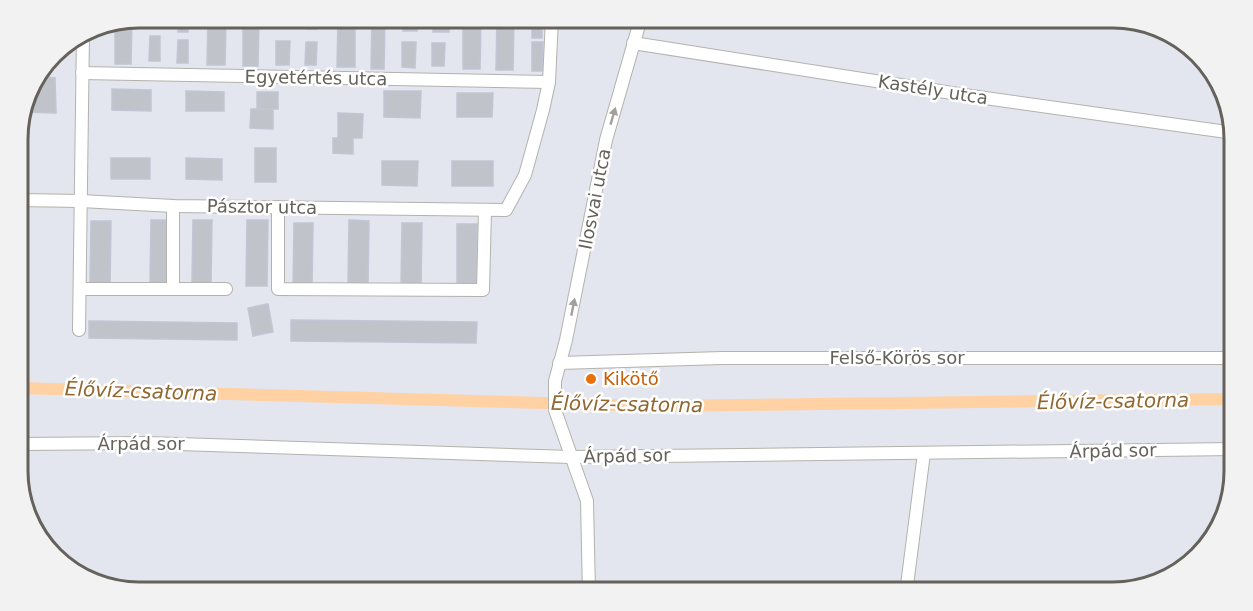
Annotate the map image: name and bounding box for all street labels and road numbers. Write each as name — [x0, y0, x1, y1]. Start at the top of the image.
street label: Egyetértés utca — [244, 66, 388, 89]
street label: Kastély utca — [877, 70, 989, 109]
street label: Ilosvai utca — [574, 147, 615, 251]
street label: Pásztor utca — [207, 195, 317, 218]
street label: Felső-Körös sor — [829, 347, 965, 368]
street label: Árpád sor — [97, 433, 185, 454]
street label: Árpád sor — [1069, 439, 1157, 462]
street label: Árpád sor — [583, 444, 671, 467]

